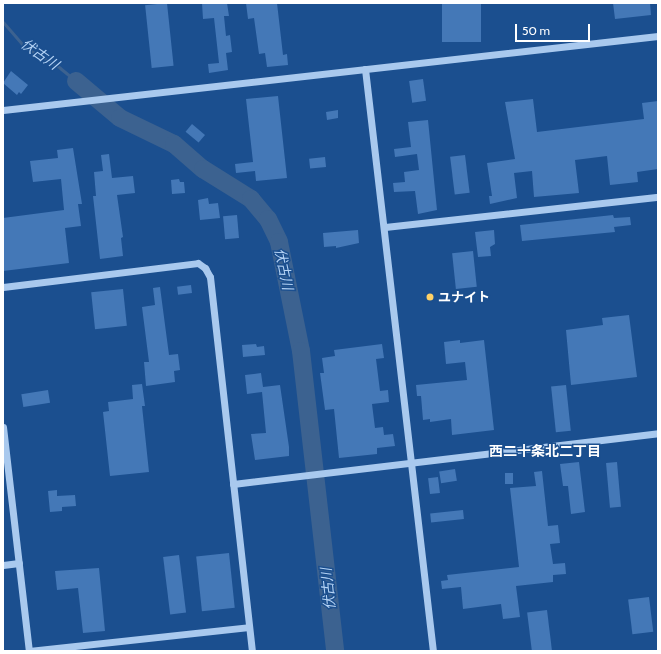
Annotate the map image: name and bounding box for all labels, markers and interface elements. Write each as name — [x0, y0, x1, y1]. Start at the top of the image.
scale bar — [517, 16, 592, 42]
text: 50 m — [522, 23, 550, 38]
water label: 伏古川 — [18, 35, 62, 73]
water label: 伏古川 — [271, 247, 297, 291]
place label: ユナイト — [438, 289, 490, 305]
marker: ユナイト — [425, 292, 435, 302]
district label: 西二十条北二丁目 — [489, 443, 601, 459]
water label: 伏古川 — [317, 567, 339, 611]

